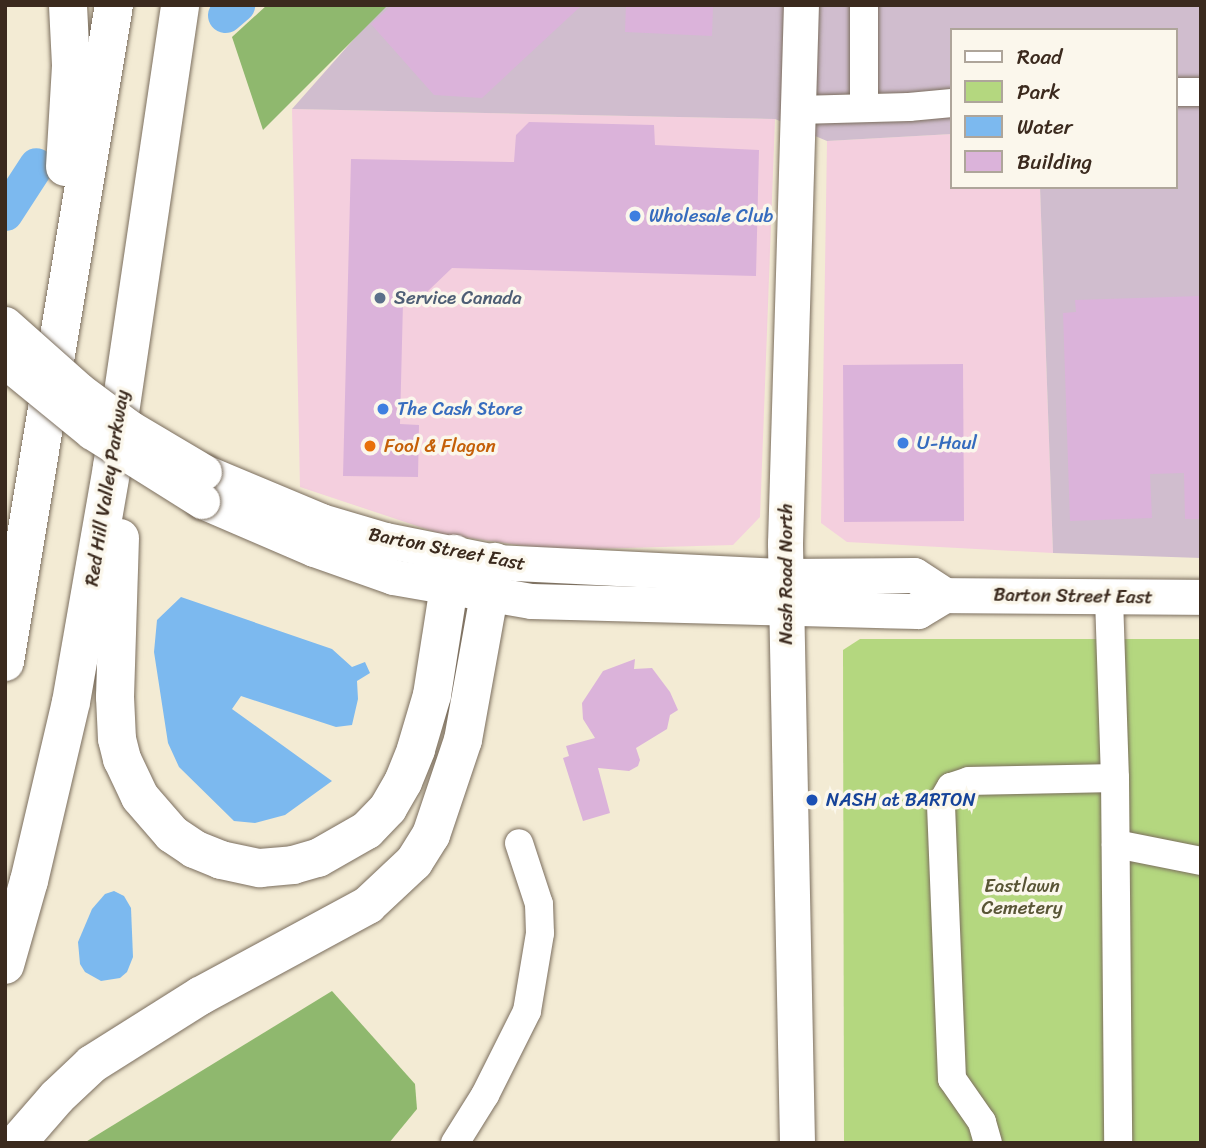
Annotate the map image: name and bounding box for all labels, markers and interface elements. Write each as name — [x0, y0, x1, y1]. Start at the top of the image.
legend — [950, 28, 1178, 189]
text: Road — [1017, 38, 1062, 76]
text: Park — [1017, 73, 1060, 111]
text: Water — [1017, 108, 1072, 146]
text: Building — [1017, 143, 1092, 181]
place label: Wholesale Club — [649, 205, 773, 227]
marker: Wholesale Club — [627, 208, 643, 224]
place label: Service Canada — [394, 287, 522, 309]
marker: Service Canada — [372, 290, 388, 306]
street label: Red Hill Valley Parkway — [80, 389, 134, 587]
place label: The Cash Store — [397, 398, 525, 420]
marker: The Cash Store — [375, 401, 391, 417]
place label: U-Haul — [917, 432, 977, 454]
place label: Fool & Flagon — [384, 435, 496, 457]
marker: U-Haul — [895, 435, 911, 451]
marker: Fool & Flagon — [362, 438, 378, 454]
street label: Nash Road North — [775, 504, 797, 644]
street label: Barton Street East — [366, 523, 528, 575]
street label: Barton Street East — [993, 583, 1153, 609]
place label: NASH at BARTON — [826, 789, 976, 811]
marker: NASH at BARTON — [804, 792, 820, 808]
park label: Eastlawn Cemetery — [981, 875, 1063, 919]

